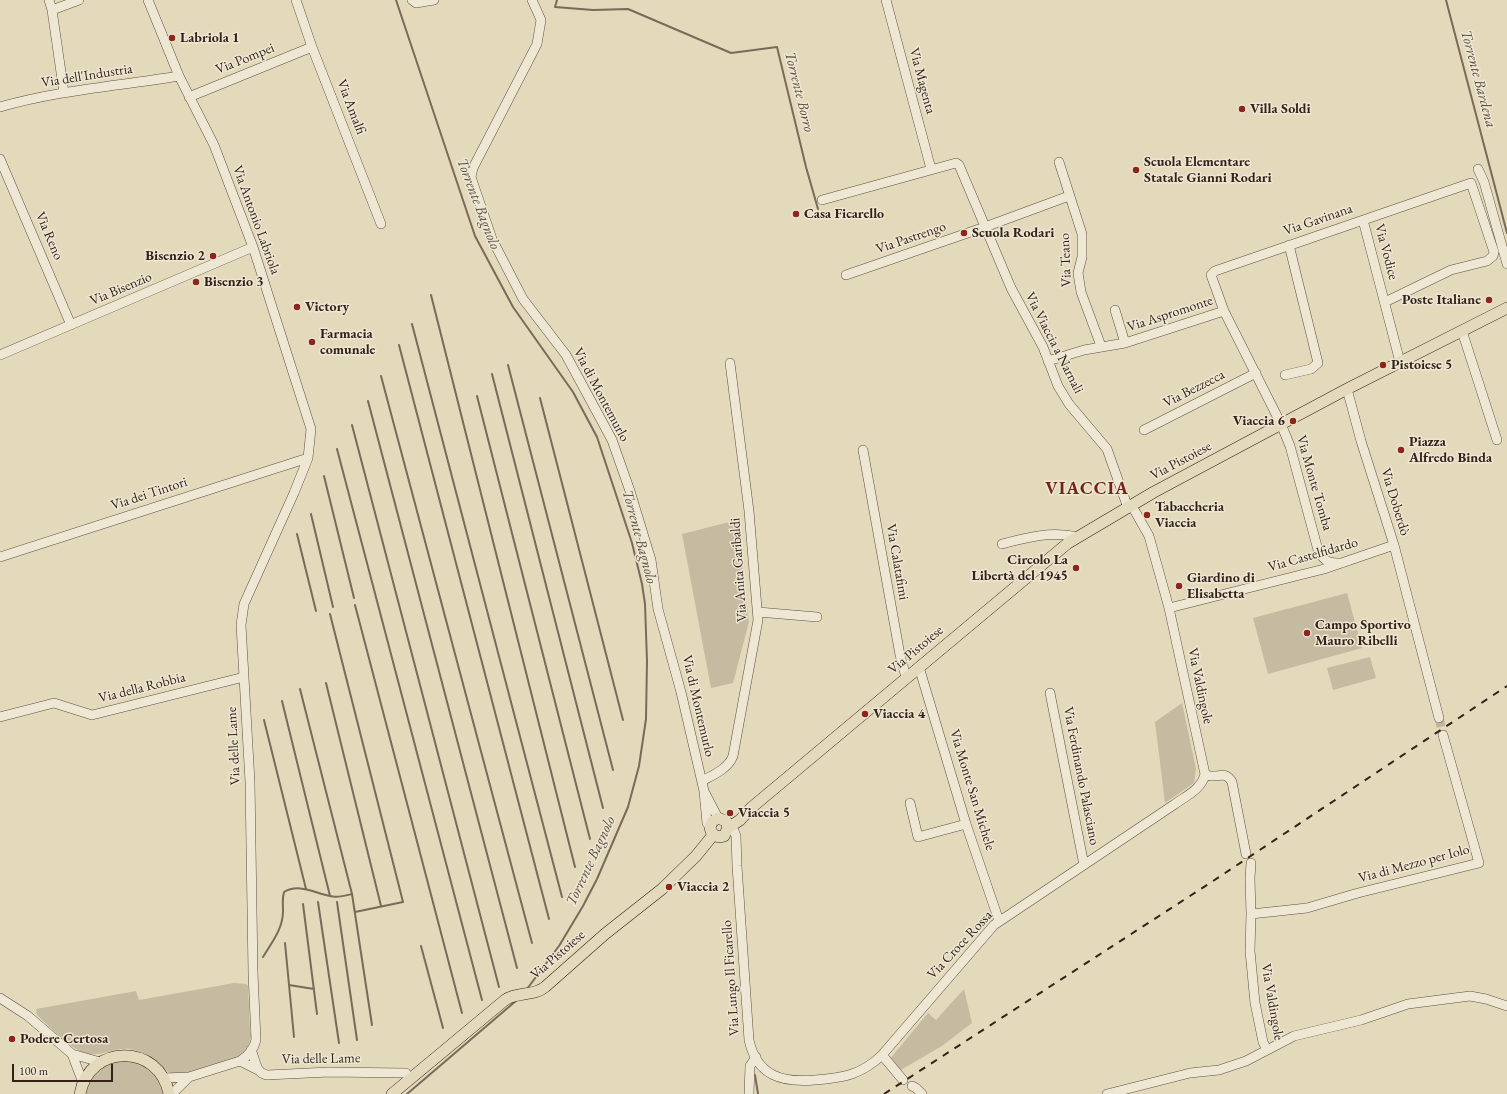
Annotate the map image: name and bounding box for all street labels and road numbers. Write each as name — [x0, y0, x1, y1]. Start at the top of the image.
street label: Via Pompei — [213, 40, 277, 78]
street label: Via Magenta — [905, 46, 939, 116]
street label: Via dell'Industria — [40, 60, 134, 92]
street label: Via Amalfi — [333, 77, 369, 137]
street label: Via Antonio Labriola — [229, 163, 283, 277]
street label: Via Gavinana — [1281, 200, 1355, 240]
street label: Via Reno — [31, 209, 67, 263]
street label: Via Pastrengo — [874, 218, 948, 258]
street label: Via Vodice — [1370, 222, 1402, 282]
street label: Via Teano — [1057, 233, 1075, 287]
street label: Via Bisenzio — [88, 268, 154, 310]
street label: Via Viaccia a Narnali — [1021, 290, 1087, 396]
street label: Via Aspromonte — [1125, 292, 1215, 336]
street label: Via di Montemurlo — [569, 345, 633, 445]
street label: Via Bezzecca — [1160, 366, 1228, 412]
street label: Via Monte Tomba — [1292, 433, 1336, 533]
street label: Via Pistoiese — [1148, 438, 1214, 484]
street label: Via Doberdò — [1377, 466, 1413, 538]
street label: Via dei Tintori — [109, 474, 189, 514]
street label: Via Anita Garibaldi — [727, 517, 751, 623]
street label: Via Calatafimi — [882, 523, 912, 601]
street label: Via Castelfidardo — [1266, 534, 1360, 576]
street label: Via Pistoiese — [885, 622, 947, 678]
street label: Via Valdingole — [1184, 646, 1216, 726]
street label: Via di Montemurlo — [678, 653, 718, 759]
street label: Via della Robbia — [97, 669, 187, 707]
street label: Via Ferdinando Palasciano — [1059, 705, 1103, 847]
street label: Via delle Lame — [224, 706, 244, 786]
street label: Via Monte San Michele — [946, 727, 998, 853]
street label: Via di Mezzo per Iolo — [1357, 841, 1471, 887]
street label: Via Croce Rossa — [924, 907, 996, 983]
street label: Via Lungo Il Ficarello — [719, 920, 743, 1036]
street label: Via Pistoiese — [527, 927, 589, 983]
street label: Via Valdingole — [1257, 962, 1287, 1042]
street label: Via delle Lame — [282, 1050, 360, 1068]

